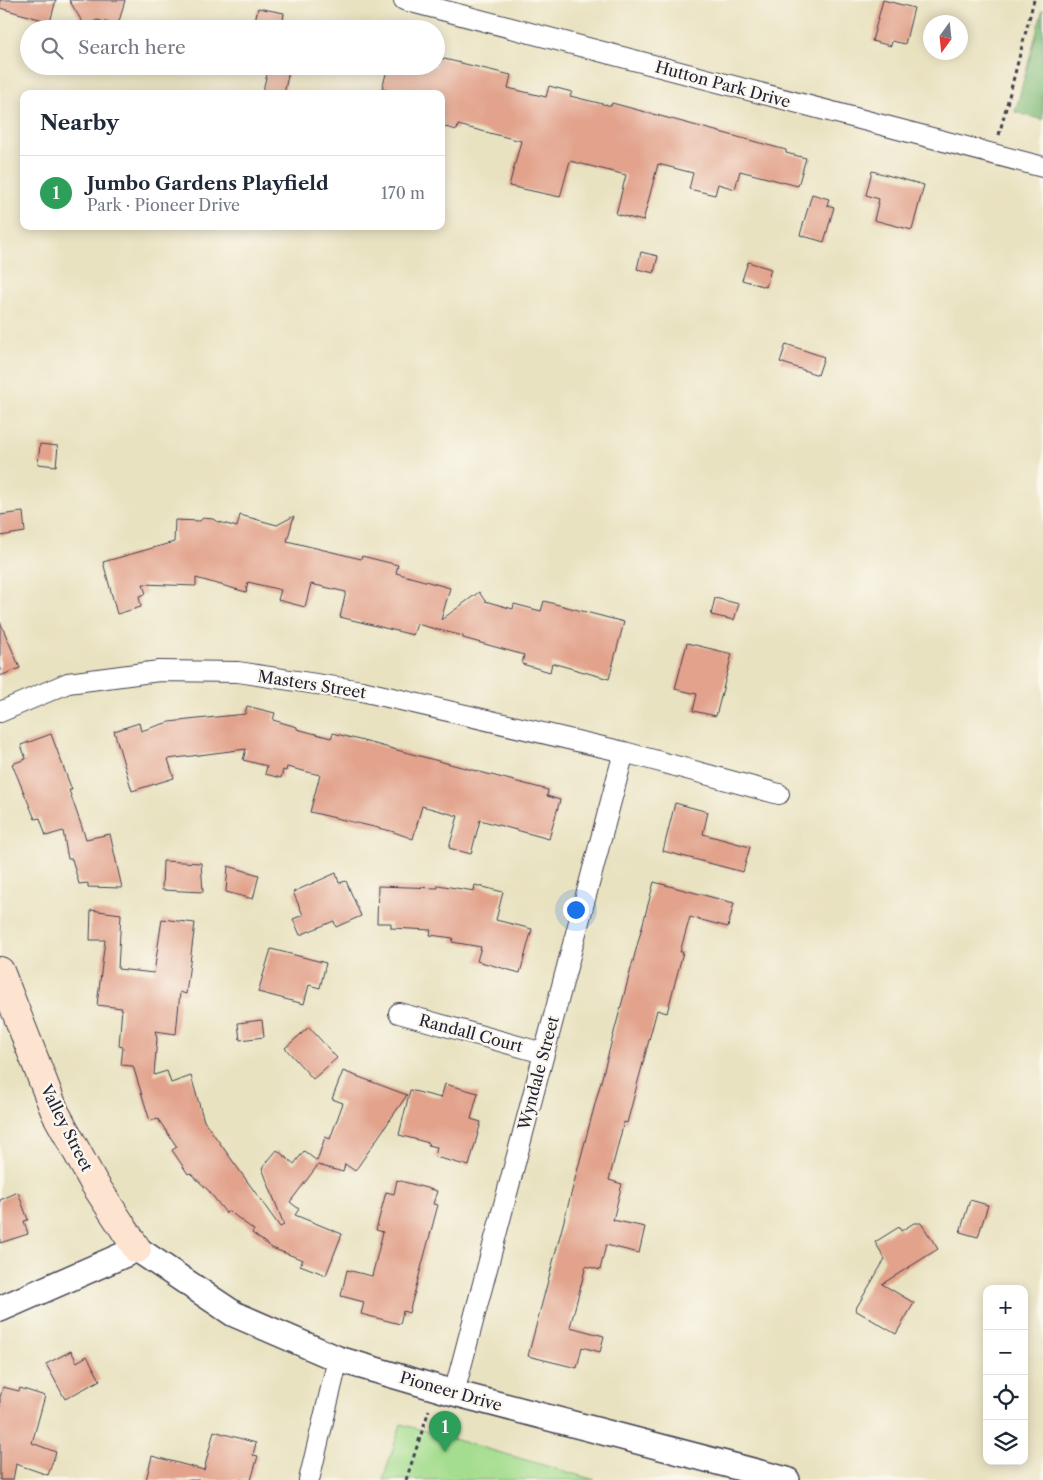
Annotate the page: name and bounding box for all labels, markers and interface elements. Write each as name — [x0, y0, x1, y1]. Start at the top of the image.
north arrow — [923, 15, 968, 60]
search box — [20, 20, 445, 75]
icon: search — [38, 34, 66, 62]
text: Search here — [78, 36, 186, 59]
street label: Hutton Park Drive — [653, 56, 793, 112]
text: Nearby — [40, 110, 119, 135]
text: Jumbo Gardens Playfield — [87, 172, 329, 195]
text: 1 — [52, 183, 60, 203]
text: 170 m — [381, 183, 425, 203]
text: Park · Pioneer Drive — [87, 195, 240, 215]
street label: Masters Street — [256, 666, 368, 702]
your location — [563, 897, 589, 923]
street label: Randall Court — [417, 1010, 525, 1057]
street label: Wyndale Street — [513, 1014, 563, 1133]
street label: Valley Street — [36, 1080, 98, 1175]
map controls — [983, 1285, 1028, 1465]
button: + — [983, 1285, 1028, 1330]
button: − — [983, 1330, 1028, 1375]
street label: Pioneer Drive — [398, 1367, 504, 1415]
button: locate — [983, 1375, 1028, 1420]
pin: 1 — [429, 1411, 461, 1452]
button: layers — [983, 1420, 1028, 1465]

